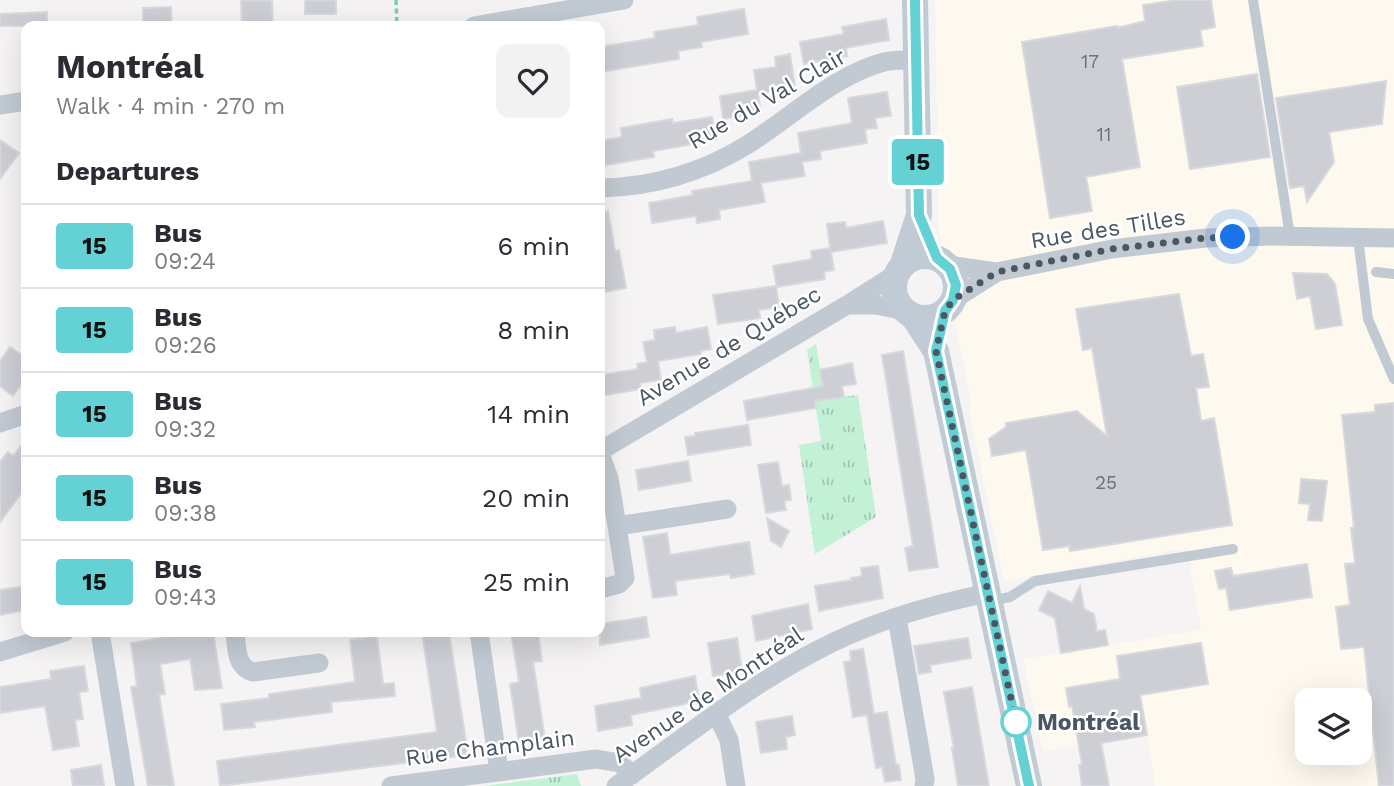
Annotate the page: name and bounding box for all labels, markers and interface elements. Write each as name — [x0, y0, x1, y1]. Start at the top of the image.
street label: Rue du Val Clair — [683, 43, 851, 155]
button: heart — [496, 44, 570, 118]
text: Montréal — [56, 47, 203, 86]
house number: 17 — [1081, 50, 1099, 73]
text: Walk · 4 min · 270 m — [56, 93, 285, 120]
house number: 11 — [1097, 123, 1111, 146]
line badge: 15 — [886, 139, 950, 185]
text: 15 — [906, 148, 930, 176]
text: Departures — [56, 156, 199, 186]
street label: Rue des Tilles — [1029, 203, 1187, 255]
text: Bus — [154, 218, 202, 248]
your location — [1215, 219, 1250, 254]
text: 6 min — [498, 231, 570, 261]
text: 15 — [82, 232, 107, 260]
text: 09:24 — [154, 248, 216, 275]
street label: Avenue de Québec — [632, 280, 826, 412]
text: Bus — [154, 302, 202, 332]
text: 8 min — [497, 315, 570, 345]
text: 15 — [82, 316, 107, 344]
text: 09:26 — [154, 332, 217, 359]
text: Bus — [154, 386, 202, 416]
text: 14 min — [487, 399, 570, 429]
text: 15 — [82, 400, 107, 428]
text: 09:32 — [154, 416, 216, 443]
text: Bus — [154, 470, 202, 500]
house number: 25 — [1095, 471, 1117, 494]
text: 20 min — [482, 483, 570, 513]
text: 15 — [82, 484, 107, 512]
text: 09:38 — [154, 500, 217, 527]
text: Bus — [154, 554, 202, 584]
text: 25 min — [483, 567, 570, 597]
text: 15 — [82, 568, 107, 596]
text: 09:43 — [154, 584, 217, 611]
street label: Avenue de Montréal — [608, 621, 808, 769]
map controls — [1295, 688, 1372, 765]
button: layers — [1295, 688, 1372, 765]
marker: Montréal — [1001, 707, 1031, 737]
place label: Montréal — [1037, 709, 1140, 736]
street label: Rue Champlain — [404, 724, 576, 772]

